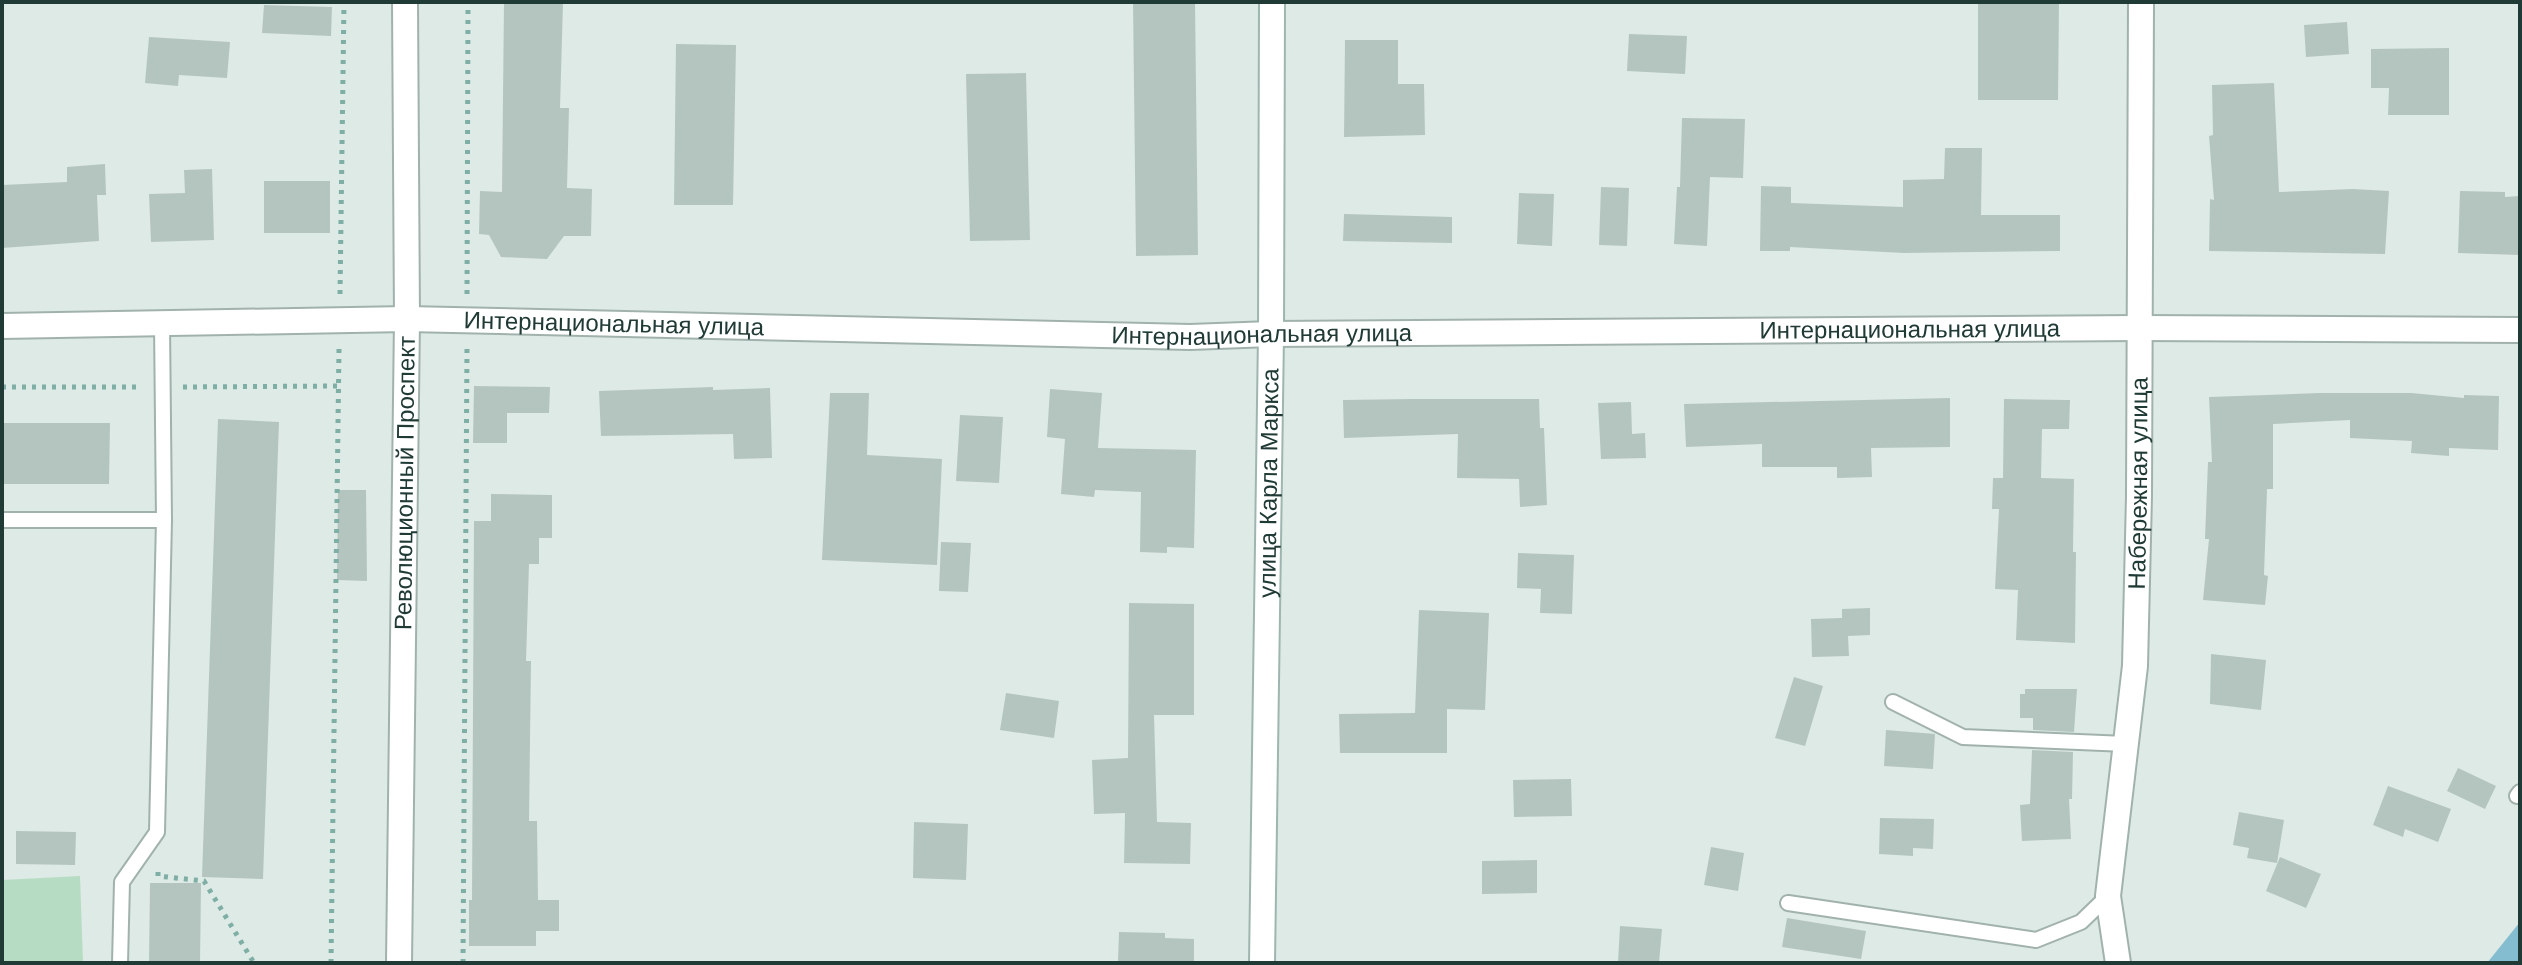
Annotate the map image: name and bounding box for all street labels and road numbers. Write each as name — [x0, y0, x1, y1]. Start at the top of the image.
street label: Интернациональная улица — [463, 306, 765, 340]
street label: Интернациональная улица — [1759, 315, 2061, 344]
street label: Интернациональная улица — [1111, 319, 1413, 350]
street label: Революционный Проспект — [389, 336, 420, 630]
street label: улица Карла Маркса — [1253, 367, 1284, 598]
street label: Набережная улица — [2123, 376, 2152, 590]

